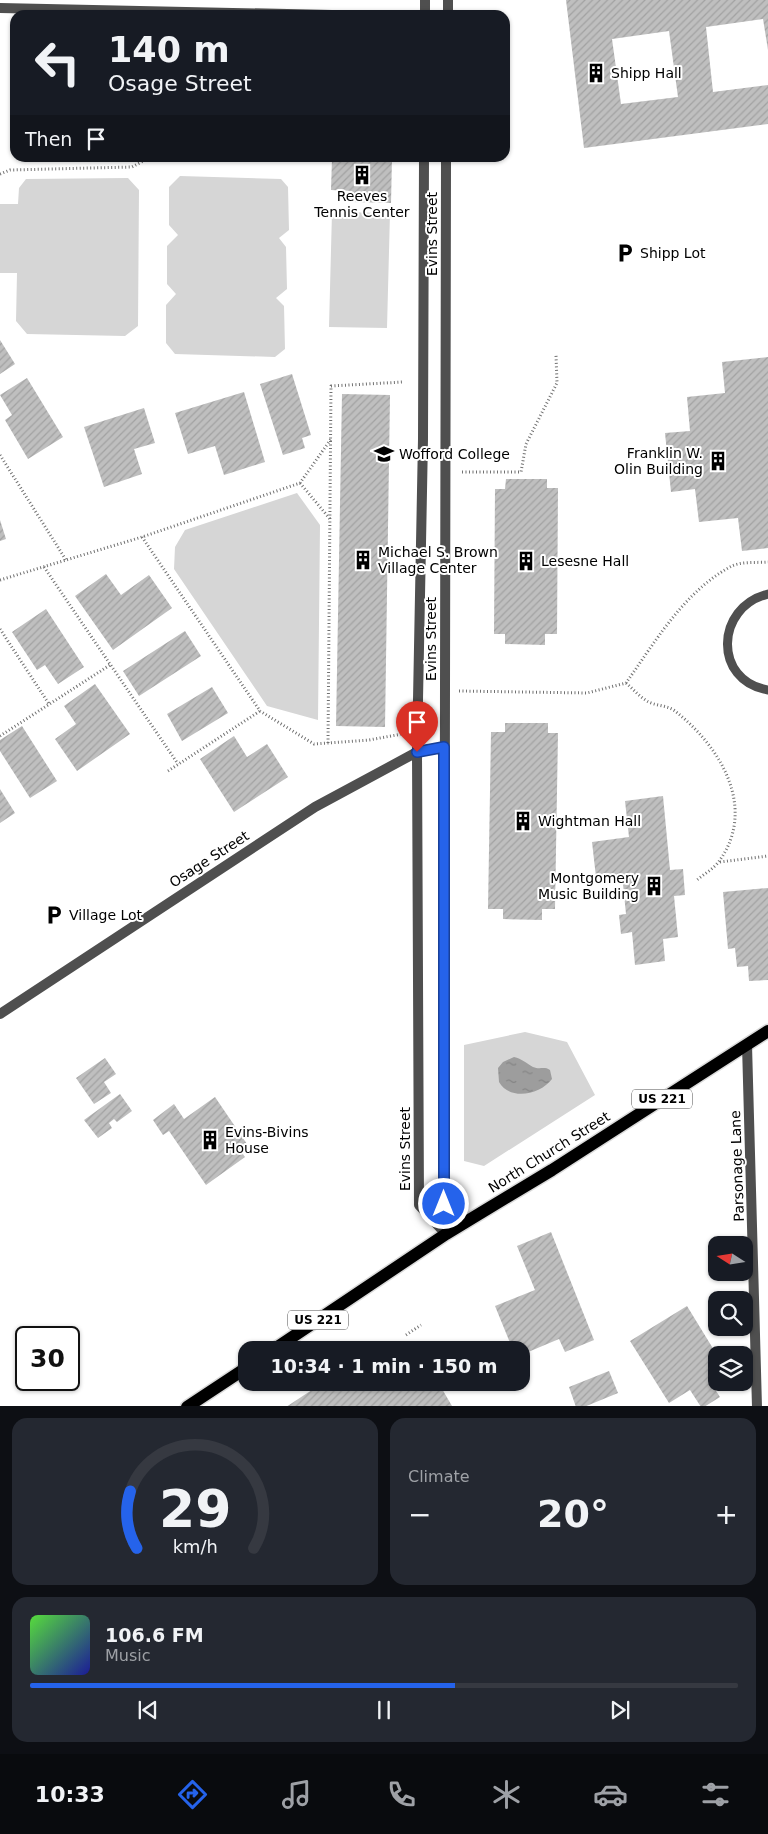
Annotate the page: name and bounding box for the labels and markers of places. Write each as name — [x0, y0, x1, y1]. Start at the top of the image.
building icon: Shipp Hall — [585, 62, 607, 84]
place label: Shipp Hall — [611, 65, 682, 81]
building icon: Reeves Tennis Center — [351, 164, 373, 186]
place label: Reeves Tennis Center — [313, 188, 410, 220]
parking icon: Shipp Lot — [614, 242, 636, 264]
place label: Shipp Lot — [640, 245, 706, 261]
school or university icon: Wofford College — [373, 443, 395, 465]
place label: Franklin W. Olin Building — [614, 445, 703, 477]
place label: Wofford College — [399, 446, 510, 462]
building icon: Franklin W. Olin Building — [707, 450, 729, 472]
place label: Michael S. Brown Village Center — [378, 544, 498, 576]
building icon: Michael S. Brown Village Center — [352, 549, 374, 571]
building icon: Lesesne Hall — [515, 550, 537, 572]
place label: Lesesne Hall — [541, 553, 629, 569]
pin — [396, 701, 438, 752]
building icon: Wightman Hall — [512, 810, 534, 832]
place label: Wightman Hall — [538, 813, 641, 829]
place label: Montgomery Music Building — [538, 870, 639, 902]
building icon: Montgomery Music Building — [643, 875, 665, 897]
parking icon: Village Lot — [43, 904, 65, 926]
place label: Village Lot — [69, 907, 143, 923]
place label: Evins-Bivins House — [225, 1124, 309, 1156]
building icon: Evins-Bivins House — [199, 1129, 221, 1151]

